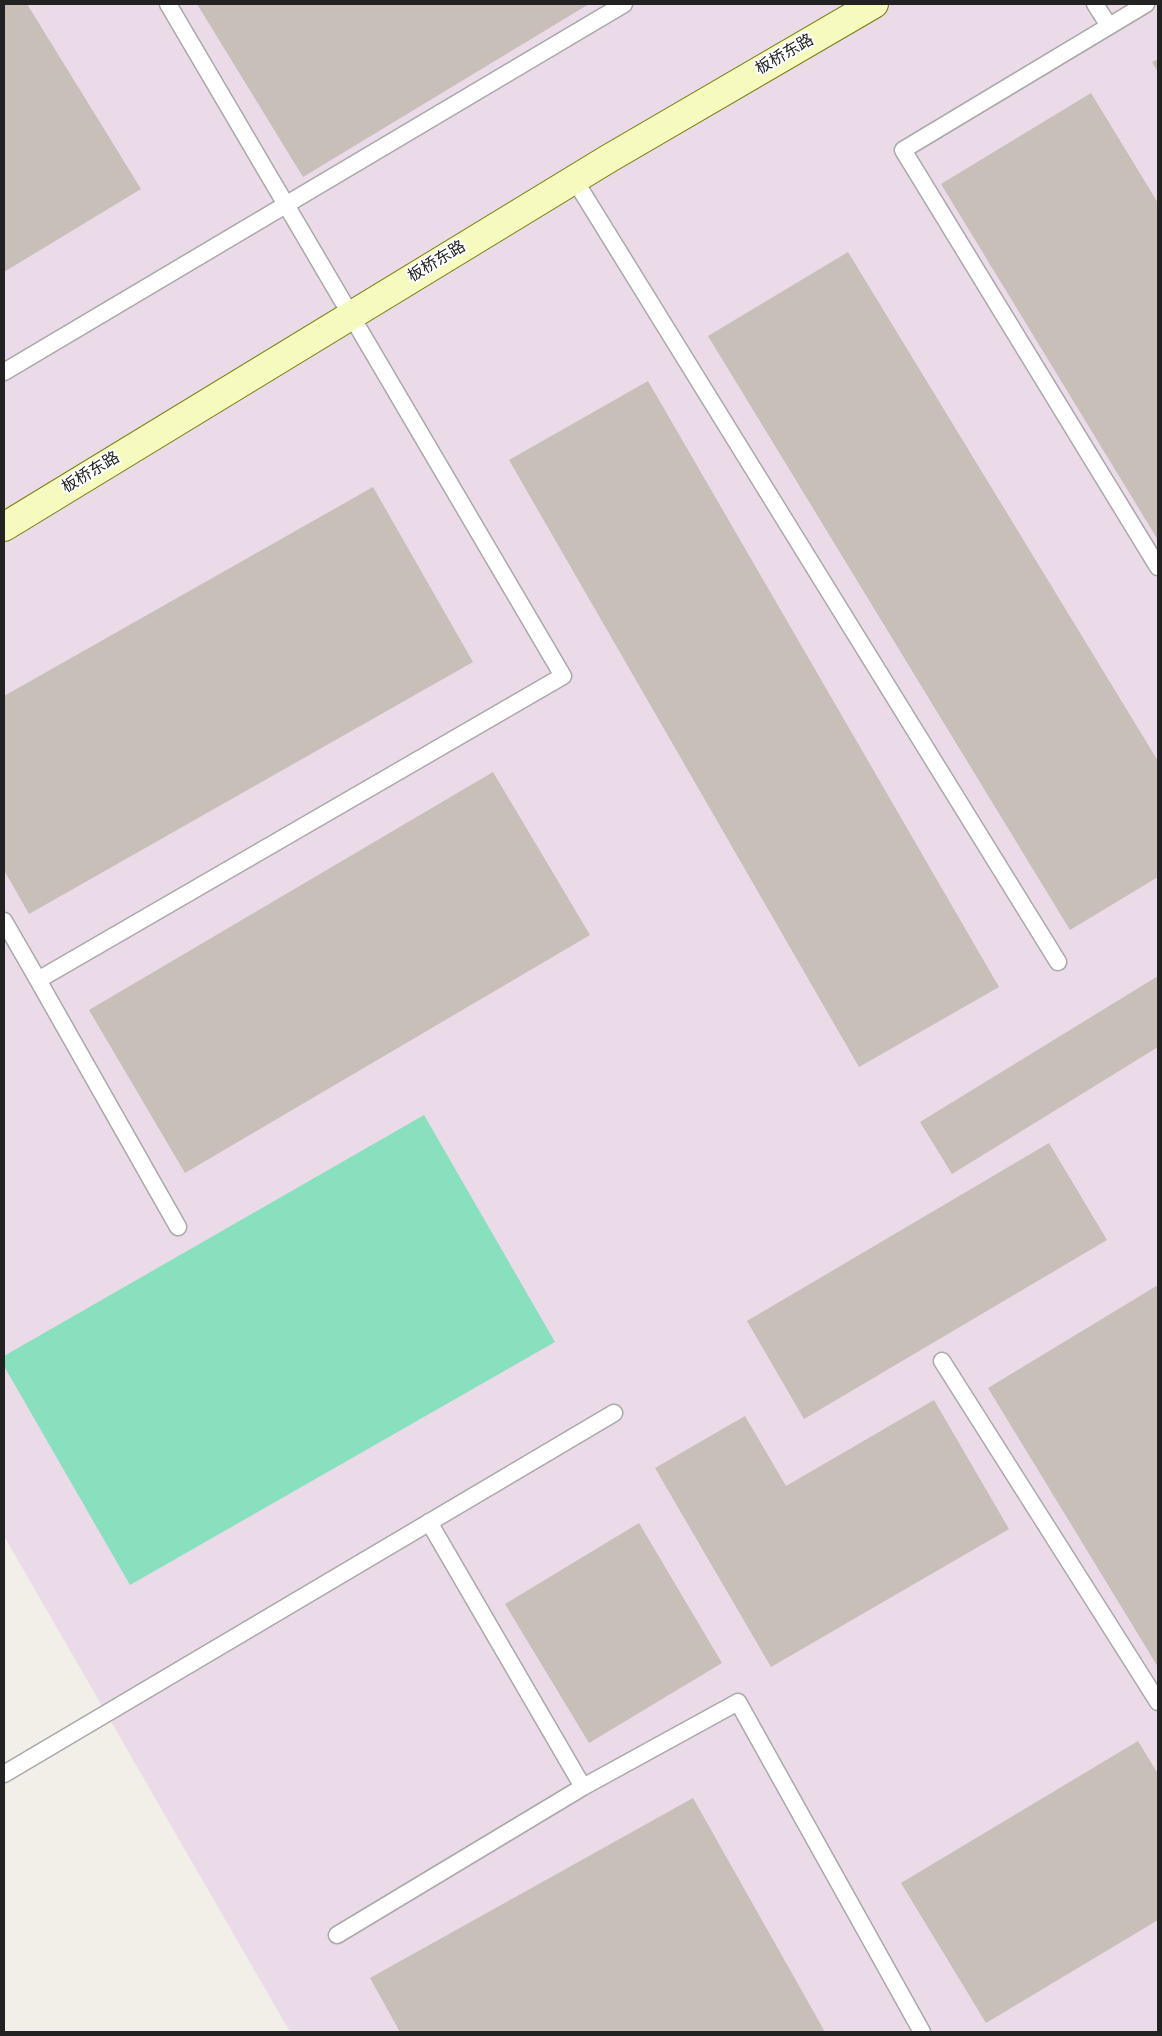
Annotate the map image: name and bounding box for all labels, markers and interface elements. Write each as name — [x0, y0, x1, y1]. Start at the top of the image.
street label: 板桥东路 — [752, 31, 818, 79]
street label: 板桥东路 — [405, 237, 469, 287]
street label: 板桥东路 — [59, 448, 123, 498]

